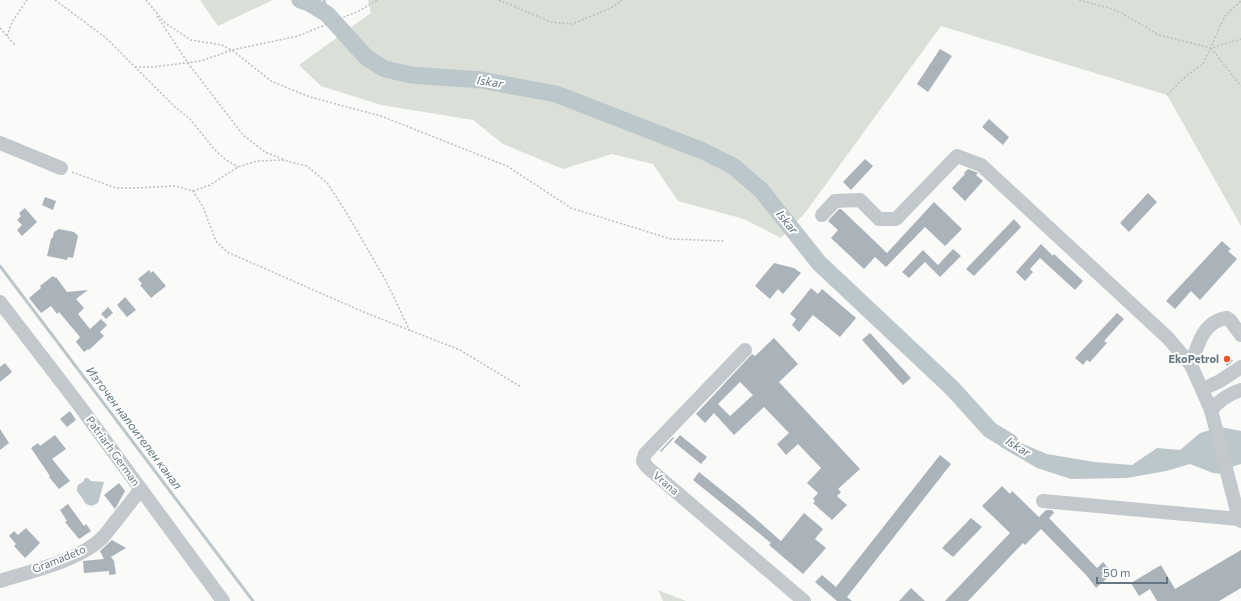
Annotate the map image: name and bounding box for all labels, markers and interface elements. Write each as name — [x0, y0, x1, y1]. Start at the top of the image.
water label: Iskar — [476, 72, 505, 90]
water label: Iskar — [774, 207, 802, 237]
place label: EkoPetrol — [1168, 352, 1219, 365]
marker: EkoPetrol — [1222, 354, 1232, 364]
water label: Източен напоителен канал — [84, 363, 186, 492]
street label: Patriarh German — [84, 413, 143, 488]
water label: Iskar — [1004, 433, 1034, 460]
street label: Vrana — [651, 468, 682, 497]
street label: Gramadeto — [30, 542, 88, 575]
scale bar — [1097, 559, 1167, 585]
text: 50 m — [1103, 565, 1131, 579]

